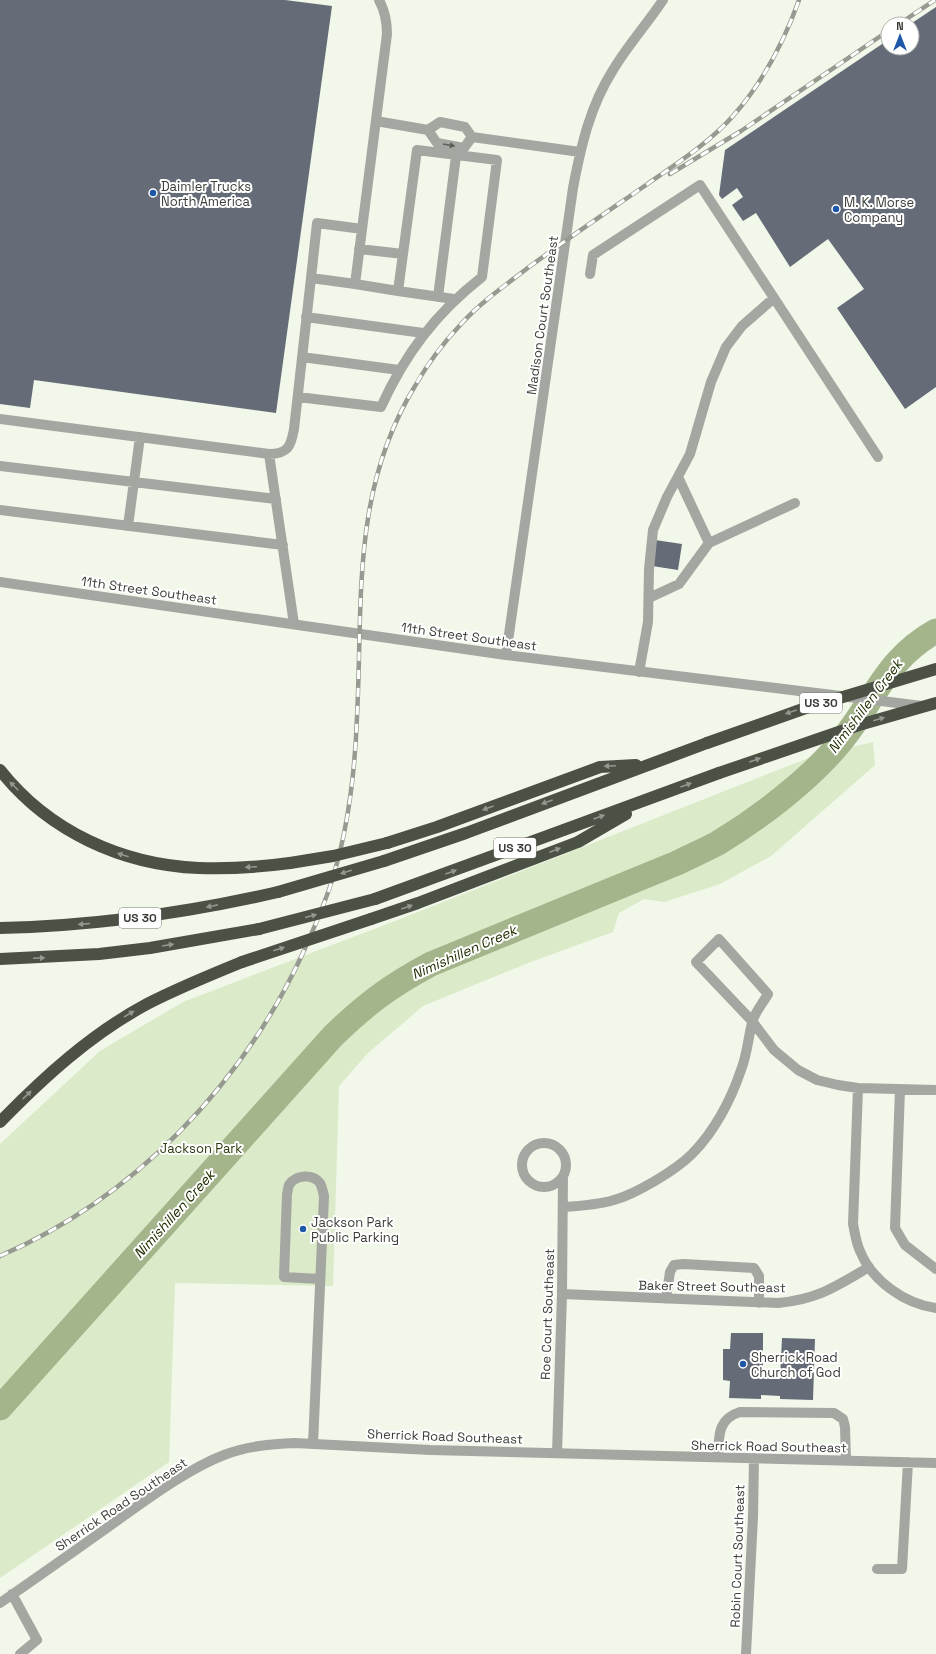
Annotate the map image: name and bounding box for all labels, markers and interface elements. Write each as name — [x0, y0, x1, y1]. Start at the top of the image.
north arrow — [880, 16, 920, 56]
text: N — [896, 19, 904, 33]
one-way arrow — [443, 142, 455, 148]
place label: Daimler Trucks North America — [161, 178, 251, 210]
marker: Daimler Trucks North America — [148, 188, 158, 198]
place label: M. K. Morse Company — [844, 194, 914, 226]
marker: M. K. Morse Company — [831, 204, 841, 214]
street label: Madison Court Southeast — [523, 234, 562, 396]
street label: 11th Street Southeast — [80, 573, 218, 608]
street label: 11th Street Southeast — [400, 619, 538, 654]
water label: Nimishillen Creek — [824, 654, 907, 757]
road number: US 30 — [800, 693, 842, 713]
one-way arrow — [785, 710, 797, 716]
one-way arrow — [873, 716, 885, 722]
one-way arrow — [750, 757, 762, 763]
one-way arrow — [604, 763, 616, 770]
one-way arrow — [9, 781, 19, 791]
one-way arrow — [681, 782, 693, 788]
one-way arrow — [541, 800, 553, 806]
one-way arrow — [481, 806, 493, 812]
one-way arrow — [594, 814, 606, 820]
road number: US 30 — [494, 838, 536, 858]
one-way arrow — [550, 847, 562, 853]
one-way arrow — [116, 852, 128, 858]
one-way arrow — [244, 864, 257, 870]
one-way arrow — [445, 868, 457, 874]
one-way arrow — [340, 869, 352, 875]
one-way arrow — [206, 903, 218, 909]
one-way arrow — [402, 903, 414, 909]
road number: US 30 — [119, 908, 161, 928]
one-way arrow — [305, 913, 317, 919]
one-way arrow — [78, 920, 90, 927]
water label: Nimishillen Creek — [409, 920, 521, 983]
one-way arrow — [162, 942, 174, 948]
one-way arrow — [273, 946, 285, 952]
one-way arrow — [33, 954, 45, 961]
one-way arrow — [123, 1011, 135, 1018]
one-way arrow — [22, 1090, 32, 1099]
park label: Jackson Park — [160, 1140, 242, 1157]
water label: Nimishillen Creek — [129, 1165, 219, 1262]
place label: Jackson Park Public Parking — [311, 1214, 399, 1246]
marker: Jackson Park Public Parking — [298, 1224, 308, 1234]
street label: Roe Court Southeast — [537, 1248, 558, 1380]
street label: Baker Street Southeast — [638, 1277, 786, 1296]
place label: Sherrick Road Church of God — [751, 1349, 841, 1381]
marker: Sherrick Road Church of God — [738, 1359, 748, 1369]
street label: Sherrick Road Southeast — [367, 1425, 523, 1448]
street label: Sherrick Road Southeast — [691, 1437, 847, 1456]
street label: Sherrick Road Southeast — [52, 1454, 191, 1555]
street label: Robin Court Southeast — [727, 1484, 748, 1628]

